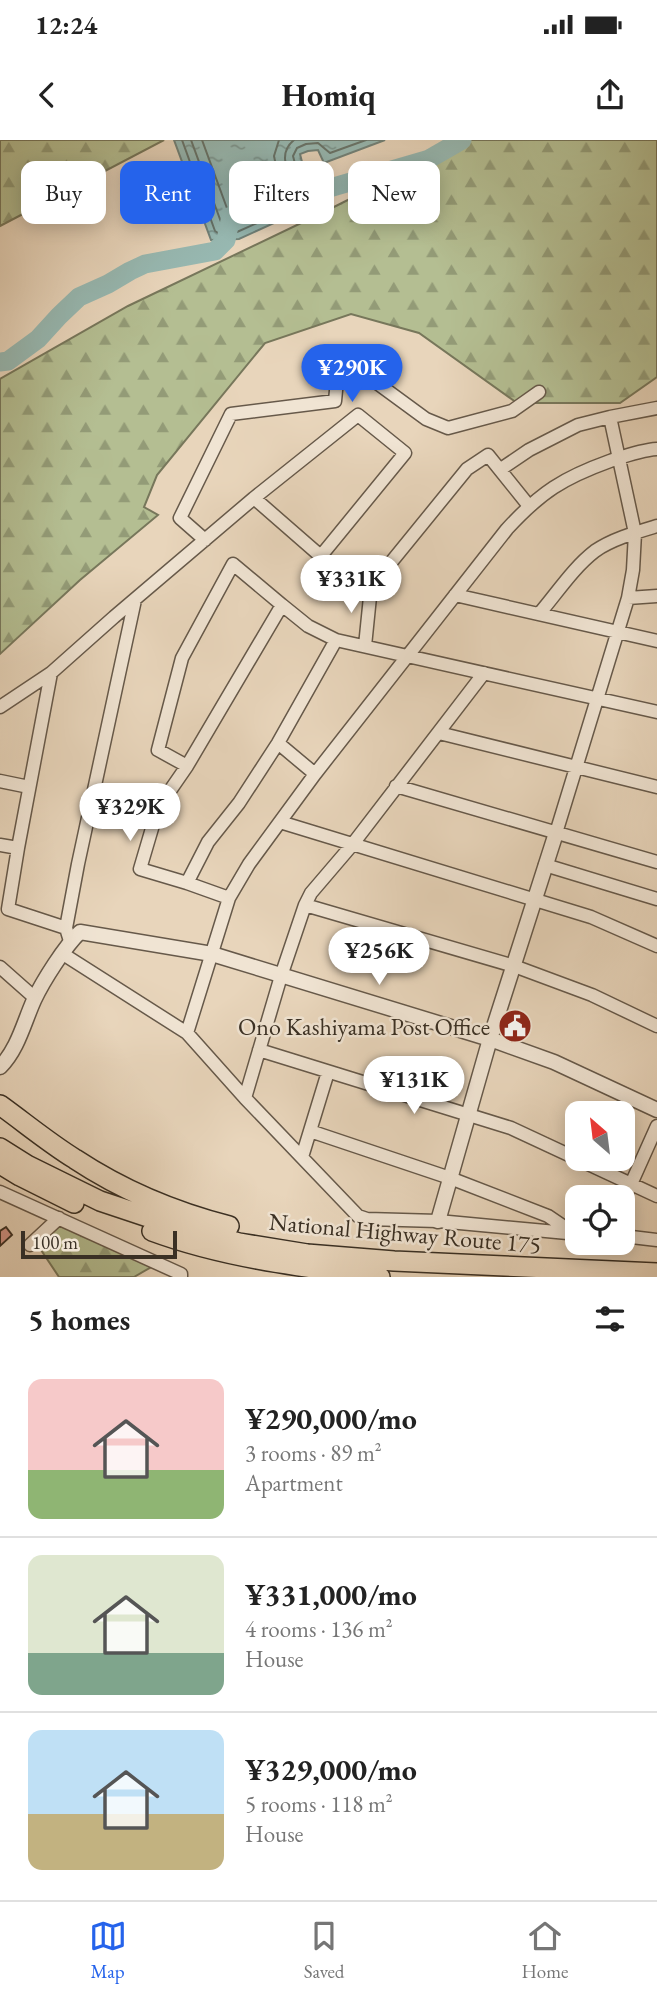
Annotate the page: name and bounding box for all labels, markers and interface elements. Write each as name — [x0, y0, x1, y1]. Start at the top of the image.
text: 12:24 — [35, 8, 97, 42]
text: Homiq — [281, 74, 376, 116]
icon: back — [28, 76, 66, 114]
icon: share — [591, 76, 629, 114]
chip: Buy — [21, 161, 106, 224]
chip: Rent — [120, 161, 215, 224]
chip: Filters — [229, 161, 334, 224]
chip: New — [348, 161, 440, 224]
pin: ¥290K — [303, 344, 401, 404]
text: ¥290K — [317, 352, 387, 382]
pin: ¥331K — [302, 556, 400, 615]
text: ¥331K — [316, 563, 386, 593]
pin: ¥329K — [81, 784, 179, 843]
text: ¥329K — [95, 791, 165, 821]
pin: ¥256K — [330, 928, 428, 987]
text: ¥256K — [344, 935, 414, 965]
public building icon: Ono Kashiyama Post Office — [496, 1007, 534, 1045]
place label: Ono Kashiyama Post Office — [238, 1011, 490, 1042]
pin: ¥131K — [365, 1056, 463, 1116]
text: ¥131K — [379, 1064, 449, 1094]
north arrow — [565, 1101, 635, 1171]
map controls — [565, 1101, 635, 1255]
button: locate — [565, 1185, 635, 1255]
street label: National Highway Route 175 — [268, 1206, 542, 1260]
scale bar — [21, 1228, 177, 1260]
text: 100 m — [32, 1230, 78, 1255]
text: 5 homes — [28, 1300, 130, 1339]
icon: filters — [591, 1300, 629, 1338]
text: ¥290,000/mo — [245, 1399, 417, 1438]
icon: home — [84, 1407, 168, 1491]
text: 3 rooms · 89 m² — [245, 1438, 382, 1468]
text: Apartment — [245, 1468, 343, 1498]
text: ¥331,000/mo — [245, 1575, 417, 1614]
icon: home — [84, 1583, 168, 1667]
text: 4 rooms · 136 m² — [245, 1614, 393, 1644]
text: House — [245, 1644, 304, 1674]
text: ¥329,000/mo — [245, 1750, 417, 1789]
icon: home — [84, 1758, 168, 1842]
text: 5 rooms · 118 m² — [245, 1789, 393, 1819]
text: House — [245, 1819, 304, 1849]
tab: Map — [89, 1917, 127, 1984]
tab: Saved — [304, 1917, 344, 1984]
tab: Home — [521, 1917, 568, 1984]

